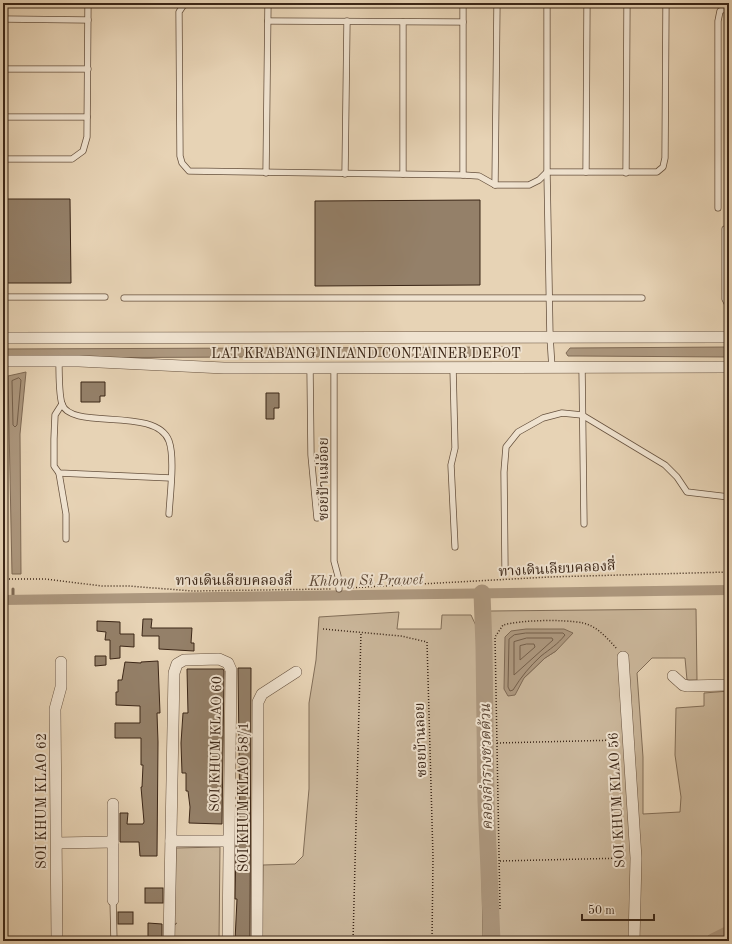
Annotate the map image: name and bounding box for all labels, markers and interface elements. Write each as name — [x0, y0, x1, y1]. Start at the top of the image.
street label: LAT KRABANG INLAND CONTAINER DEPOT — [211, 347, 521, 361]
street label: ซอยป้าแม่อ้อย — [315, 437, 331, 521]
street label: ทางเดินเลียบคลองสี่ — [498, 555, 616, 579]
street label: ทางเดินเลียบคลองสี่ — [175, 570, 293, 588]
water label: Khlong Si Prawet — [308, 573, 424, 590]
street label: SOI KHUM KLAO 60 — [208, 676, 224, 812]
street label: ซอยบ้านลอย — [411, 702, 429, 778]
water label: คลองลำรางชวดด้วน — [477, 703, 496, 830]
street label: SOI KHUM KLAO 58/1 — [237, 722, 251, 872]
street label: SOI KHUM KLAO 56 — [606, 732, 628, 868]
street label: SOI KHUM KLAO 62 — [35, 733, 49, 869]
scale bar — [582, 896, 654, 922]
text: 50 m — [588, 904, 615, 917]

